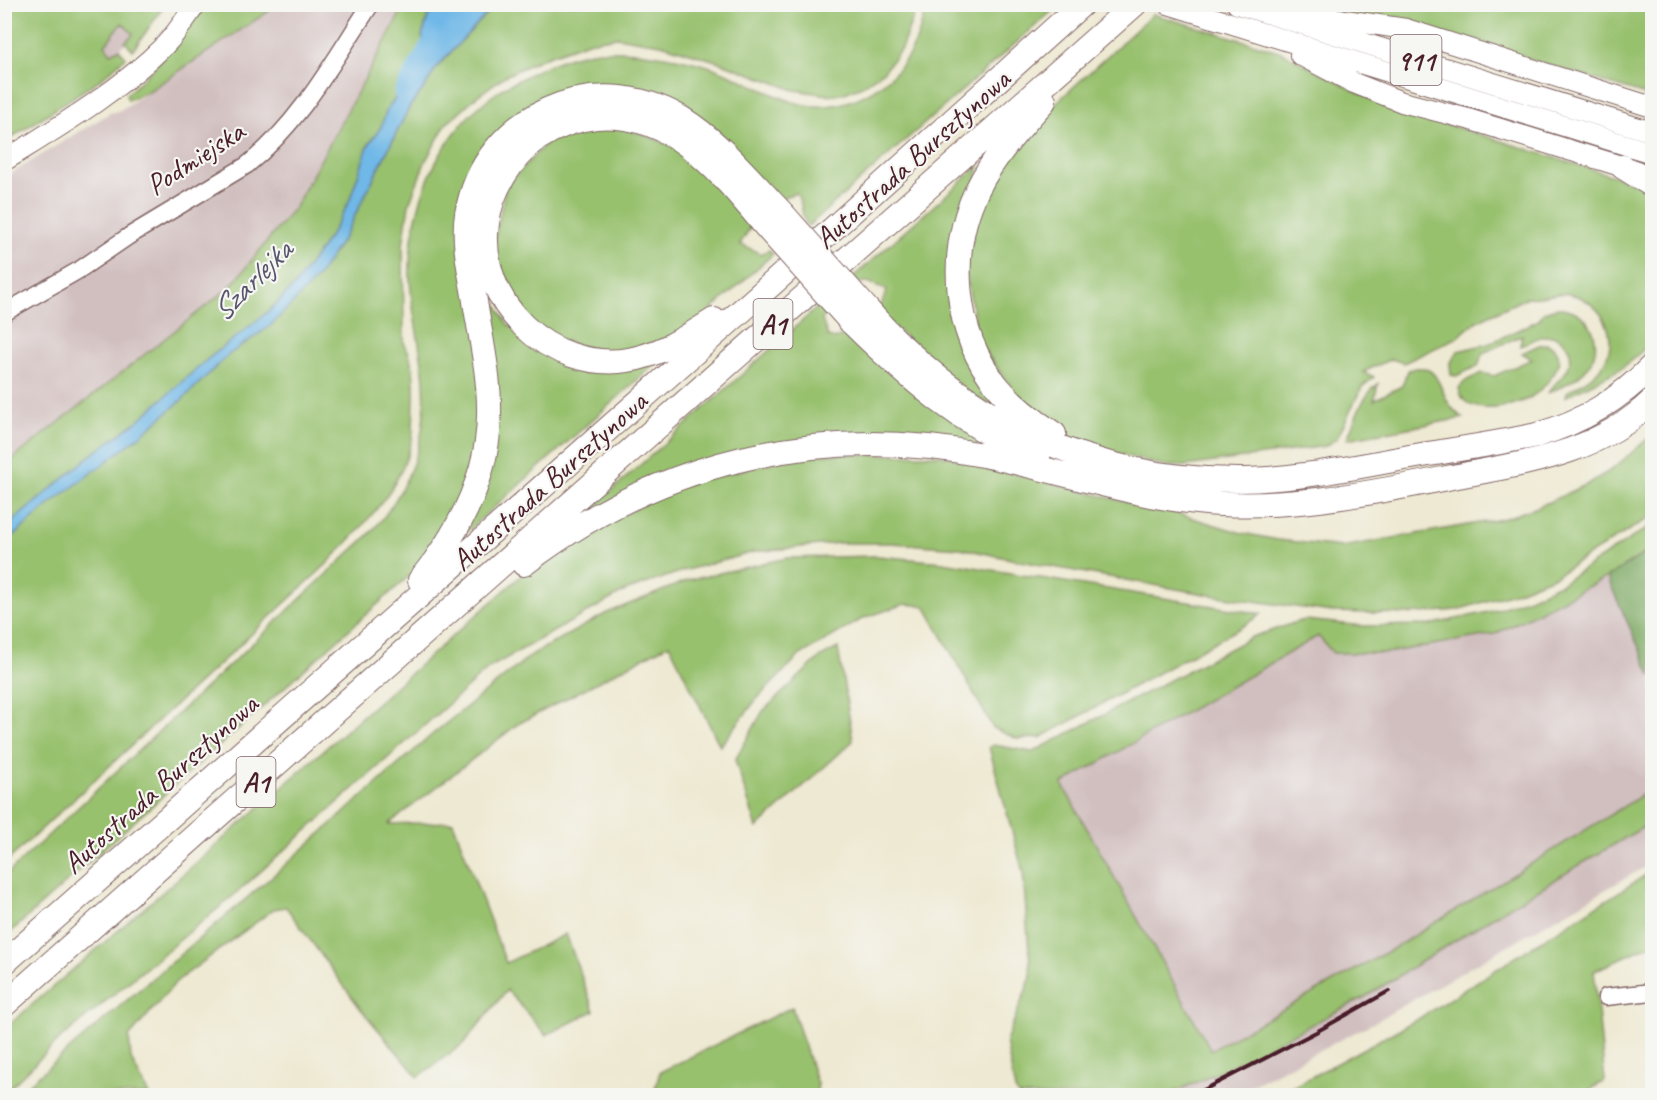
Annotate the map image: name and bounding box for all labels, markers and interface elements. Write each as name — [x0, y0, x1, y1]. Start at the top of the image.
road number: 911 — [1390, 35, 1442, 85]
street label: Autostrada Bursztynowa — [806, 60, 1019, 257]
street label: Podmiejska — [139, 111, 253, 204]
water label: Szarlejka — [202, 228, 304, 330]
road number: A1 — [754, 299, 792, 349]
street label: Autostrada Bursztynowa — [443, 382, 656, 579]
street label: Autostrada Bursztynowa — [54, 685, 267, 882]
road number: A1 — [236, 757, 276, 807]

